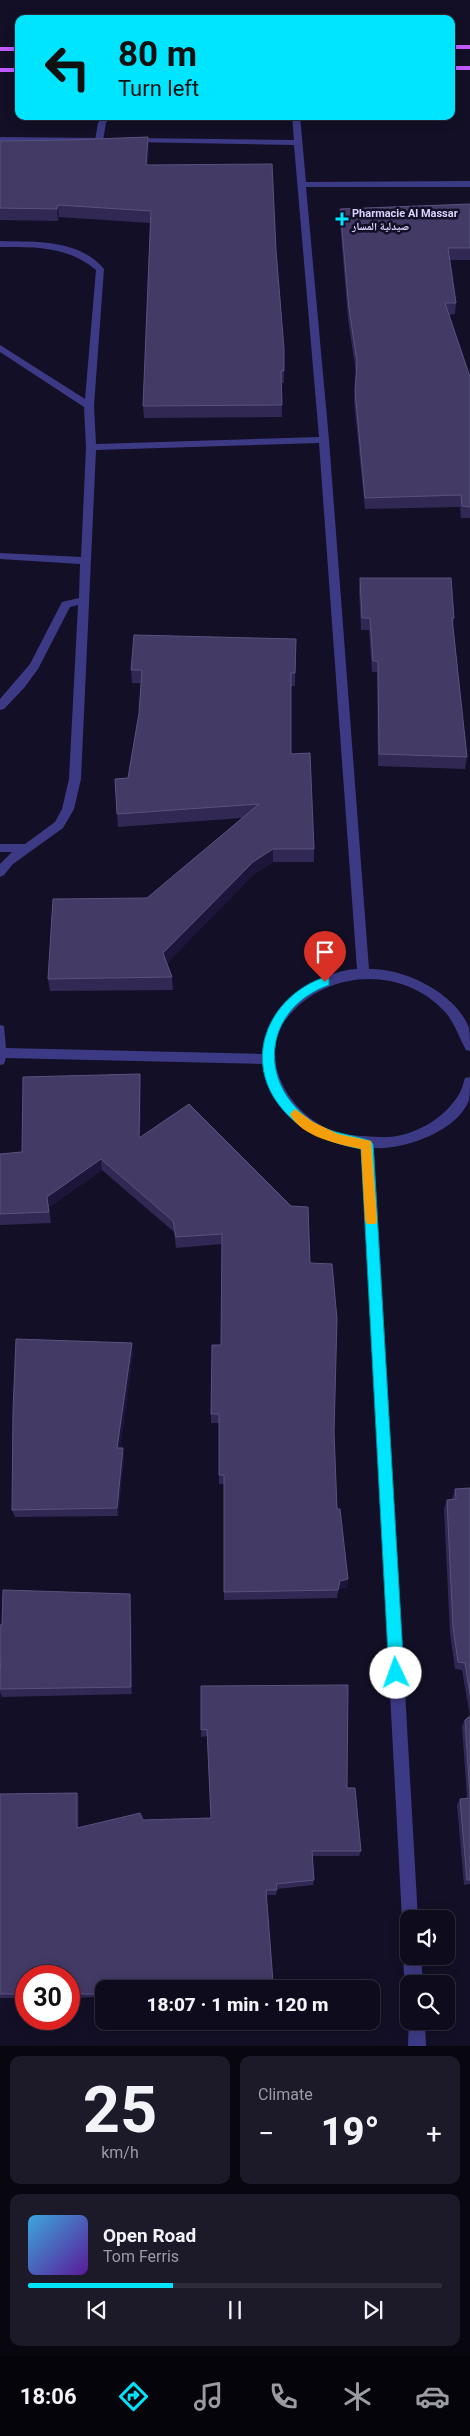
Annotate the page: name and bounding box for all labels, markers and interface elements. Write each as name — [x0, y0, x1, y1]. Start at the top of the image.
text: 80 m — [118, 34, 197, 75]
icon: left — [35, 35, 100, 100]
text: Turn left — [118, 76, 199, 101]
place label: Pharmacie Al Massar صيدلية المسار — [351, 207, 458, 233]
marker: Pharmacie Al Massar صيدلية المسار — [336, 213, 348, 225]
pin — [304, 931, 346, 982]
icon: arrive — [311, 938, 339, 966]
position arrow — [369, 1646, 421, 1698]
map controls — [400, 1910, 455, 2030]
button: sound — [400, 1910, 455, 1965]
speed limit sign: 30 — [15, 1965, 80, 2030]
button: search — [400, 1975, 455, 2030]
text: 18:07 · 1 min · 120 m — [146, 1993, 329, 2016]
text: 25 — [83, 2072, 157, 2148]
text: Climate — [258, 2085, 313, 2104]
text: 19° — [321, 2110, 379, 2154]
text: − — [258, 2117, 274, 2150]
text: + — [426, 2117, 442, 2150]
text: km/h — [101, 2143, 139, 2162]
text: Open Road — [103, 2224, 196, 2247]
text: Tom Ferris — [103, 2247, 179, 2266]
icon: previous — [83, 2296, 111, 2324]
icon: pause — [221, 2296, 249, 2324]
icon: next — [359, 2296, 387, 2324]
icon: directions — [116, 2379, 151, 2414]
icon: music — [191, 2379, 226, 2414]
icon: phone — [266, 2379, 301, 2414]
icon: climate — [340, 2379, 375, 2414]
icon: car — [415, 2379, 450, 2414]
text: 18:06 — [20, 2384, 77, 2409]

